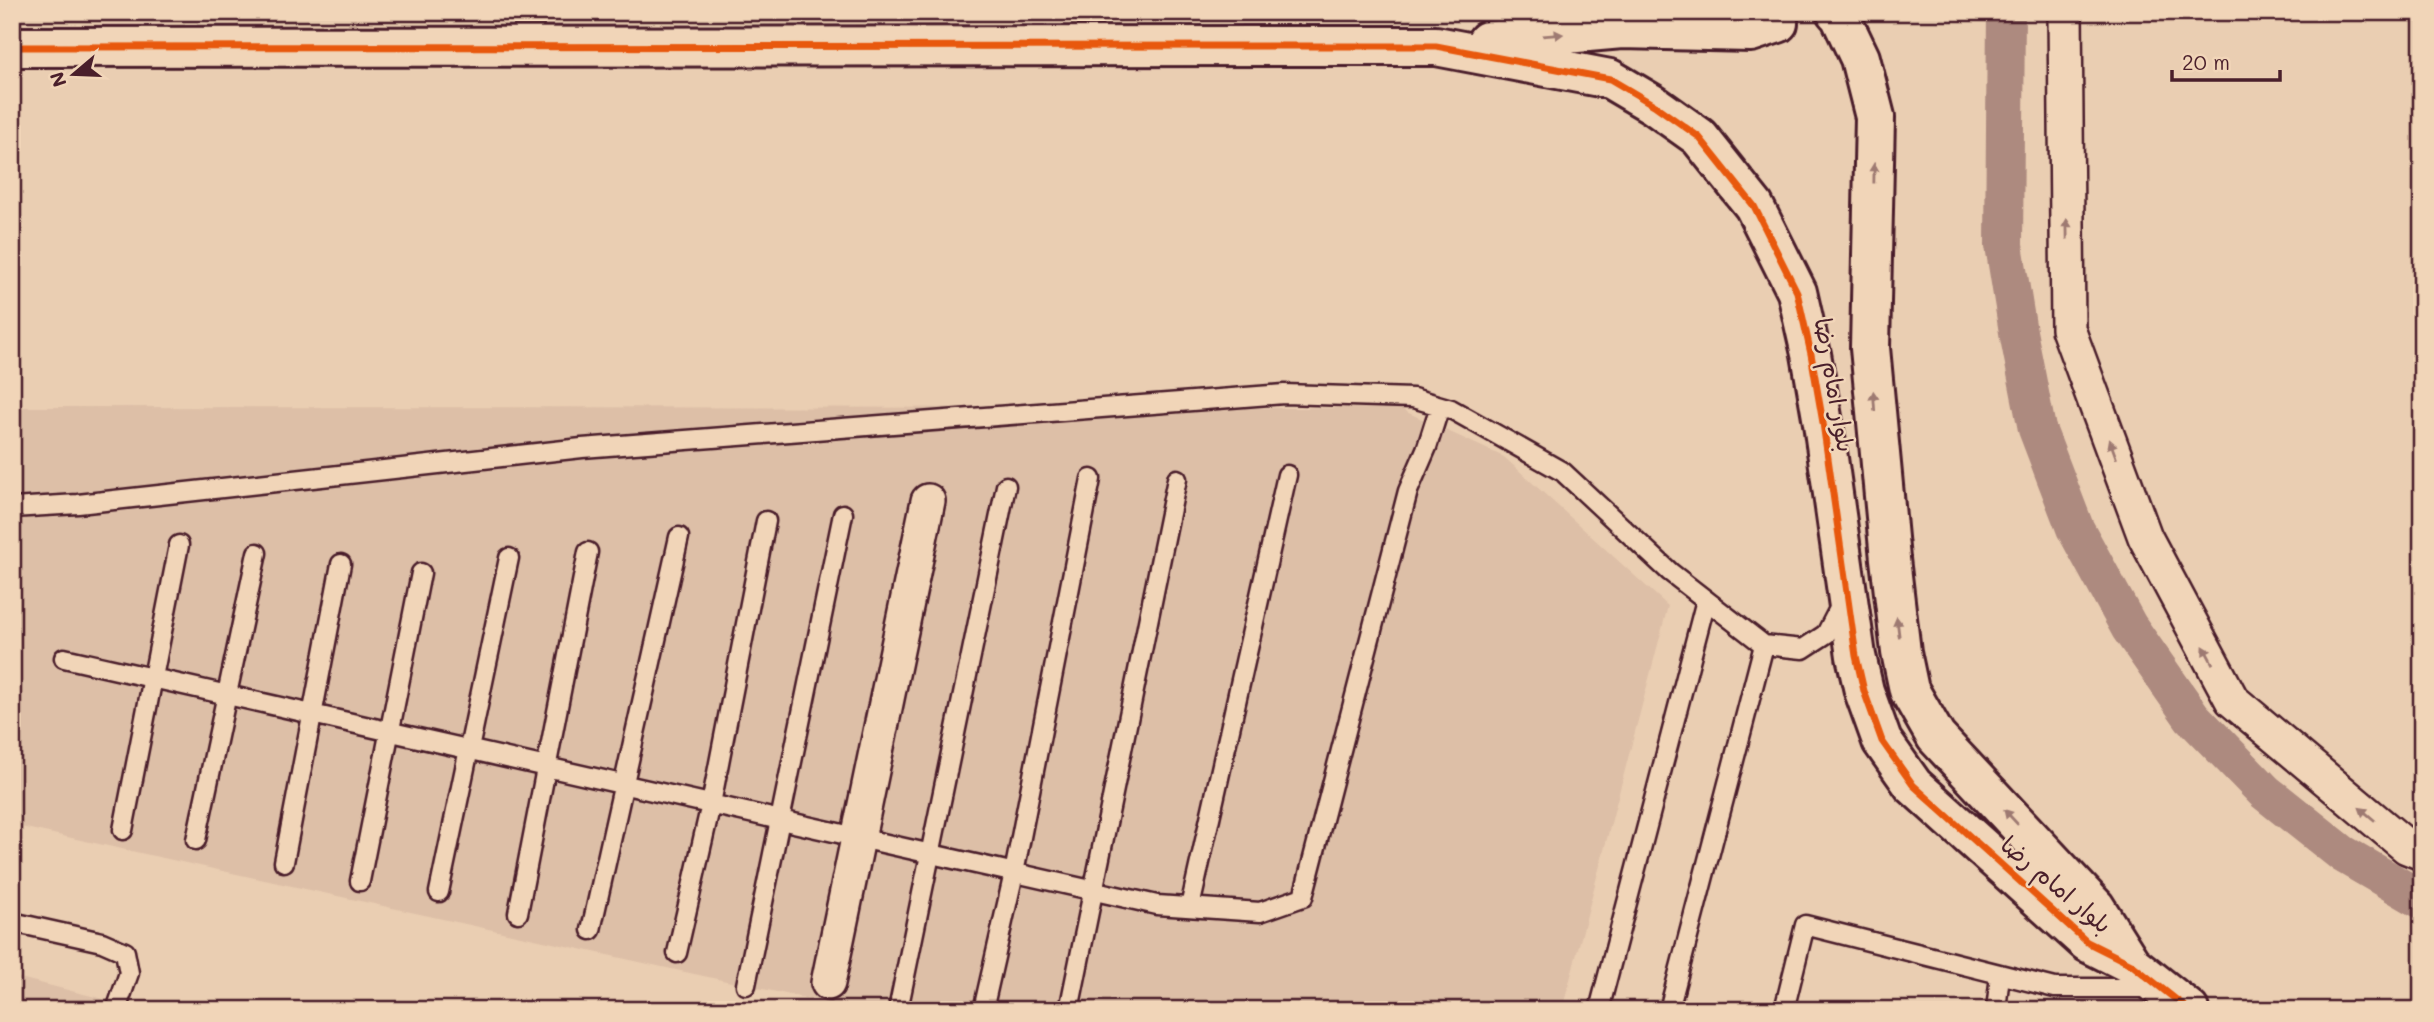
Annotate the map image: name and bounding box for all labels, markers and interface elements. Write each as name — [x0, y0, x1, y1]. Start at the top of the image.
one-way arrow — [1542, 30, 1564, 41]
north arrow — [38, 38, 108, 108]
scale bar — [2172, 38, 2280, 82]
text: 20 m — [2182, 48, 2230, 75]
text: N — [43, 69, 72, 91]
one-way arrow — [1868, 162, 1880, 184]
one-way arrow — [2061, 218, 2073, 240]
street label: بلوار امام رضا — [1804, 315, 1863, 455]
one-way arrow — [1868, 390, 1879, 412]
one-way arrow — [2107, 438, 2118, 459]
one-way arrow — [1892, 616, 1903, 638]
one-way arrow — [2202, 645, 2214, 665]
one-way arrow — [2358, 806, 2376, 821]
one-way arrow — [2003, 809, 2019, 826]
street label: بلوار امام رضا — [1992, 828, 2119, 943]

